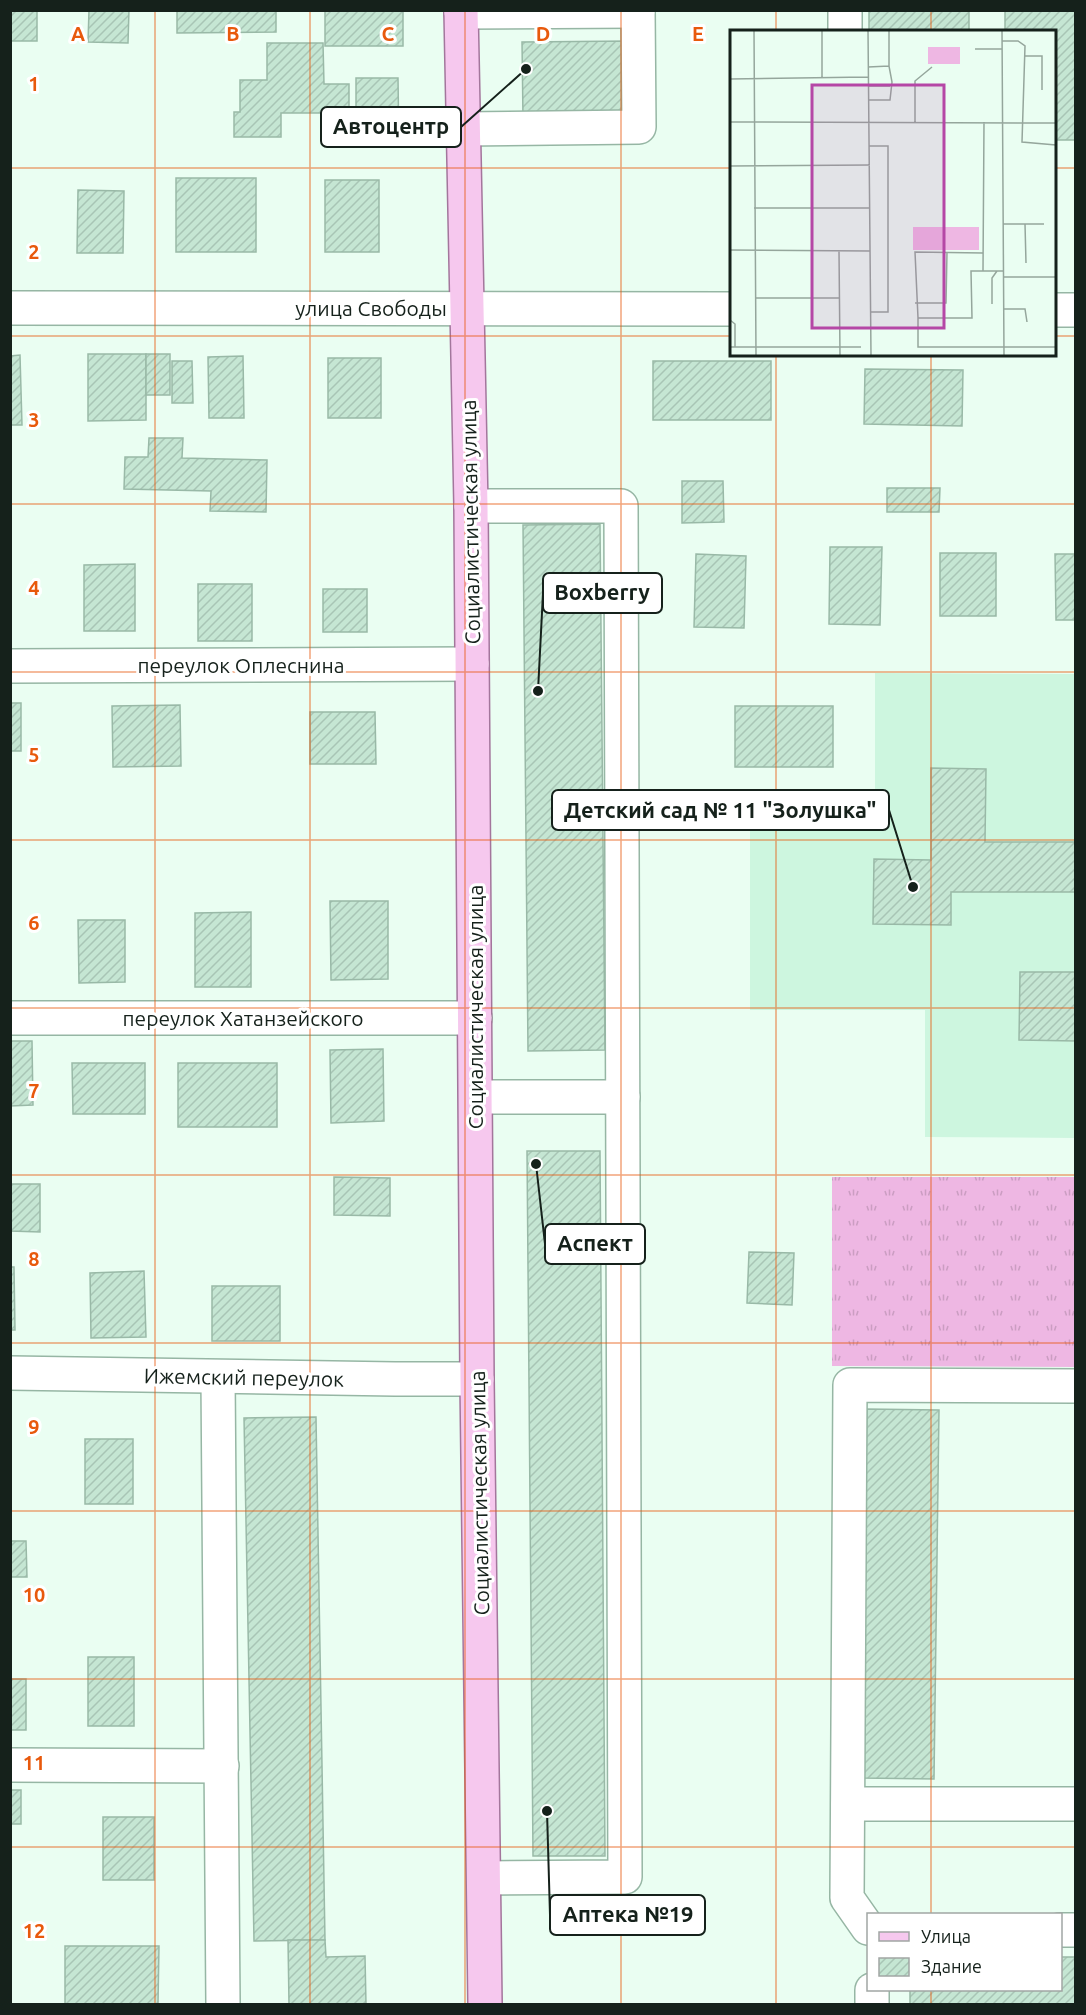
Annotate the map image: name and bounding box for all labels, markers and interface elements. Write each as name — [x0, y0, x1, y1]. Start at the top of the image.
text: A — [71, 22, 85, 45]
text: B — [226, 22, 240, 45]
text: C — [382, 22, 395, 45]
text: D — [536, 22, 550, 45]
text: E — [692, 22, 704, 45]
inset map — [730, 30, 1056, 356]
text: 1 — [28, 72, 40, 95]
callout: Автоцентр — [321, 107, 461, 147]
text: Автоцентр — [333, 113, 449, 138]
text: 2 — [28, 240, 40, 263]
street label: улица Свободы — [295, 296, 447, 320]
street label: Социалистическая улица — [456, 400, 484, 644]
text: 3 — [28, 408, 40, 431]
callout: Boxberry — [543, 573, 662, 613]
text: 4 — [28, 576, 40, 599]
text: Boxberry — [554, 579, 650, 604]
street label: переулок Оплеснина — [137, 653, 345, 677]
text: 5 — [28, 743, 40, 766]
callout: Детский сад № 11 "Золушка" — [552, 790, 889, 830]
text: Детский сад № 11 "Золушка" — [564, 797, 876, 822]
street label: Социалистическая улица — [463, 885, 487, 1129]
text: 6 — [28, 911, 40, 934]
street label: переулок Хатанзейского — [123, 1006, 363, 1030]
text: 7 — [28, 1079, 40, 1102]
callout: Аспект — [545, 1224, 645, 1264]
text: Аспект — [557, 1230, 633, 1255]
text: 8 — [28, 1247, 40, 1270]
street label: Ижемский переулок — [144, 1363, 344, 1391]
street label: Социалистическая улица — [465, 1371, 493, 1615]
text: 9 — [28, 1415, 40, 1438]
text: 10 — [23, 1583, 45, 1606]
text: 11 — [23, 1751, 45, 1774]
callout: Аптека №19 — [550, 1895, 705, 1935]
text: Аптека №19 — [562, 1901, 694, 1926]
legend — [867, 1913, 1062, 1991]
text: 12 — [23, 1919, 45, 1942]
text: Улица — [921, 1926, 971, 1946]
text: Здание — [921, 1956, 982, 1976]

